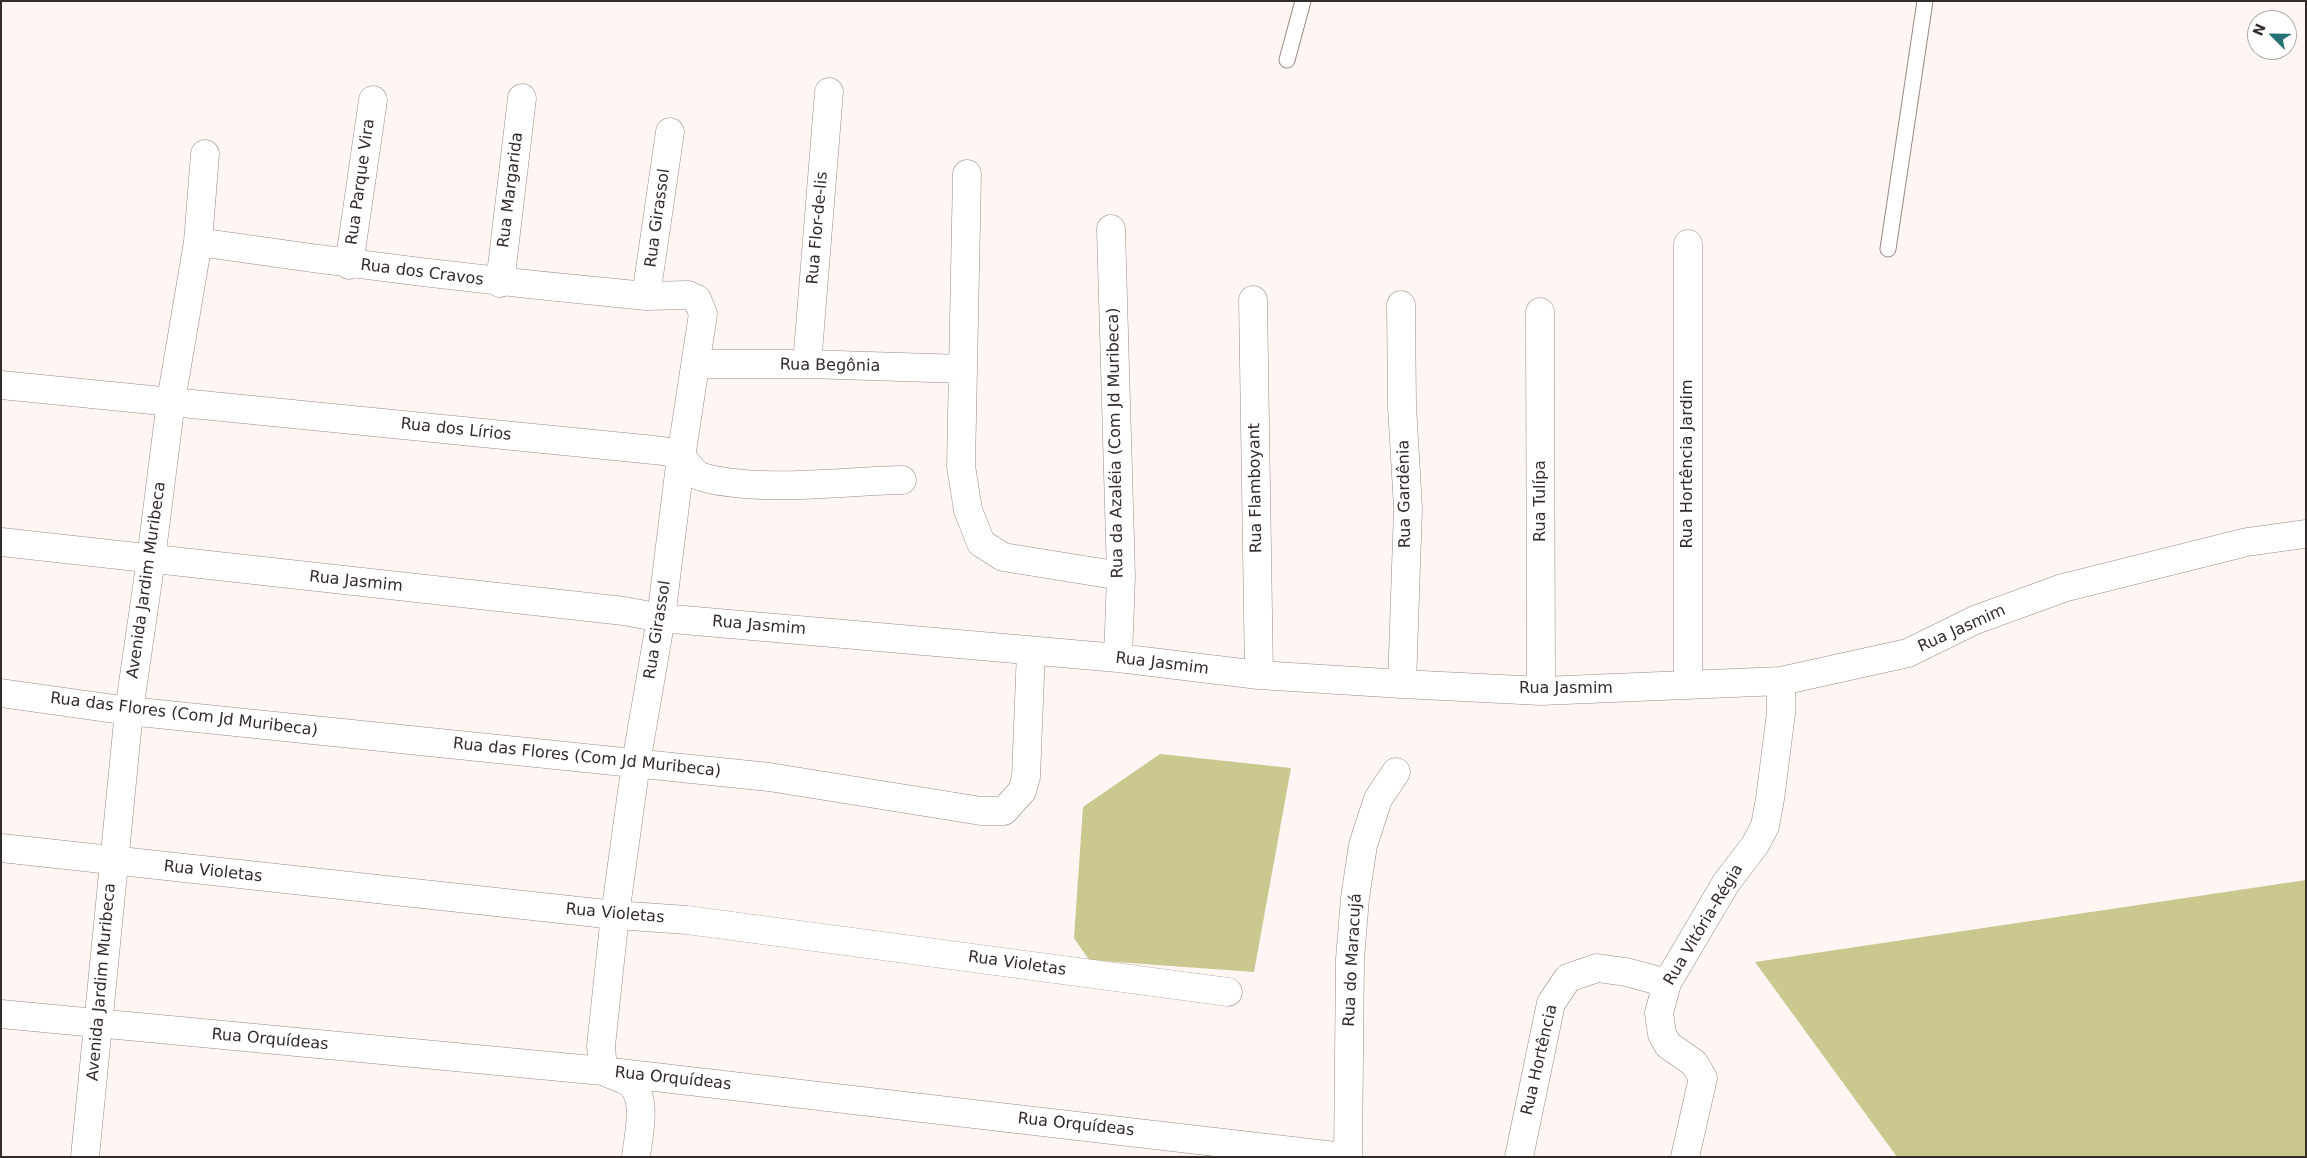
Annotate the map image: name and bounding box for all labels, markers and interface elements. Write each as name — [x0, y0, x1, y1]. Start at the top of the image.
north arrow — [2247, 10, 2297, 60]
text: N — [2249, 21, 2269, 38]
street label: Rua Parque Vira — [343, 118, 379, 246]
street label: Rua Margarida — [494, 131, 528, 249]
street label: Rua Girassol — [642, 167, 674, 269]
street label: Rua Flor-de-lis — [804, 171, 832, 285]
street label: Rua dos Cravos — [359, 256, 485, 290]
street label: Rua da Azaléia (Com Jd Muribeca) — [1104, 307, 1128, 579]
street label: Rua Begônia — [780, 356, 880, 376]
street label: Rua Hortência Jardim — [1678, 379, 1698, 549]
street label: Rua dos Lírios — [400, 415, 512, 445]
street label: Rua Flamboyant — [1245, 423, 1267, 553]
street label: Rua Gardênia — [1394, 440, 1416, 548]
street label: Rua Tulípa — [1531, 460, 1551, 542]
street label: Avenida Jardim Muribeca — [124, 480, 170, 680]
street label: Rua Jasmim — [308, 568, 404, 596]
street label: Rua Girassol — [641, 579, 675, 681]
street label: Rua Jasmim — [1915, 601, 2009, 657]
street label: Rua Jasmim — [711, 612, 807, 640]
street label: Rua Jasmim — [1114, 649, 1210, 679]
street label: Rua Jasmim — [1519, 679, 1613, 699]
street label: Rua das Flores (Com Jd Muribeca) — [49, 689, 319, 741]
street label: Rua das Flores (Com Jd Muribeca) — [452, 734, 722, 782]
street label: Rua Violetas — [163, 857, 263, 887]
street label: Rua Vitória-Régia — [1660, 861, 1748, 989]
street label: Avenida Jardim Muribeca — [84, 882, 120, 1082]
street label: Rua do Maracujá — [1340, 893, 1366, 1027]
street label: Rua Violetas — [565, 900, 665, 928]
street label: Rua Violetas — [967, 948, 1067, 980]
street label: Rua Hortência — [1518, 1003, 1562, 1117]
street label: Rua Orquídeas — [211, 1025, 329, 1055]
street label: Rua Orquídeas — [614, 1063, 732, 1095]
street label: Rua Orquídeas — [1017, 1109, 1135, 1141]

